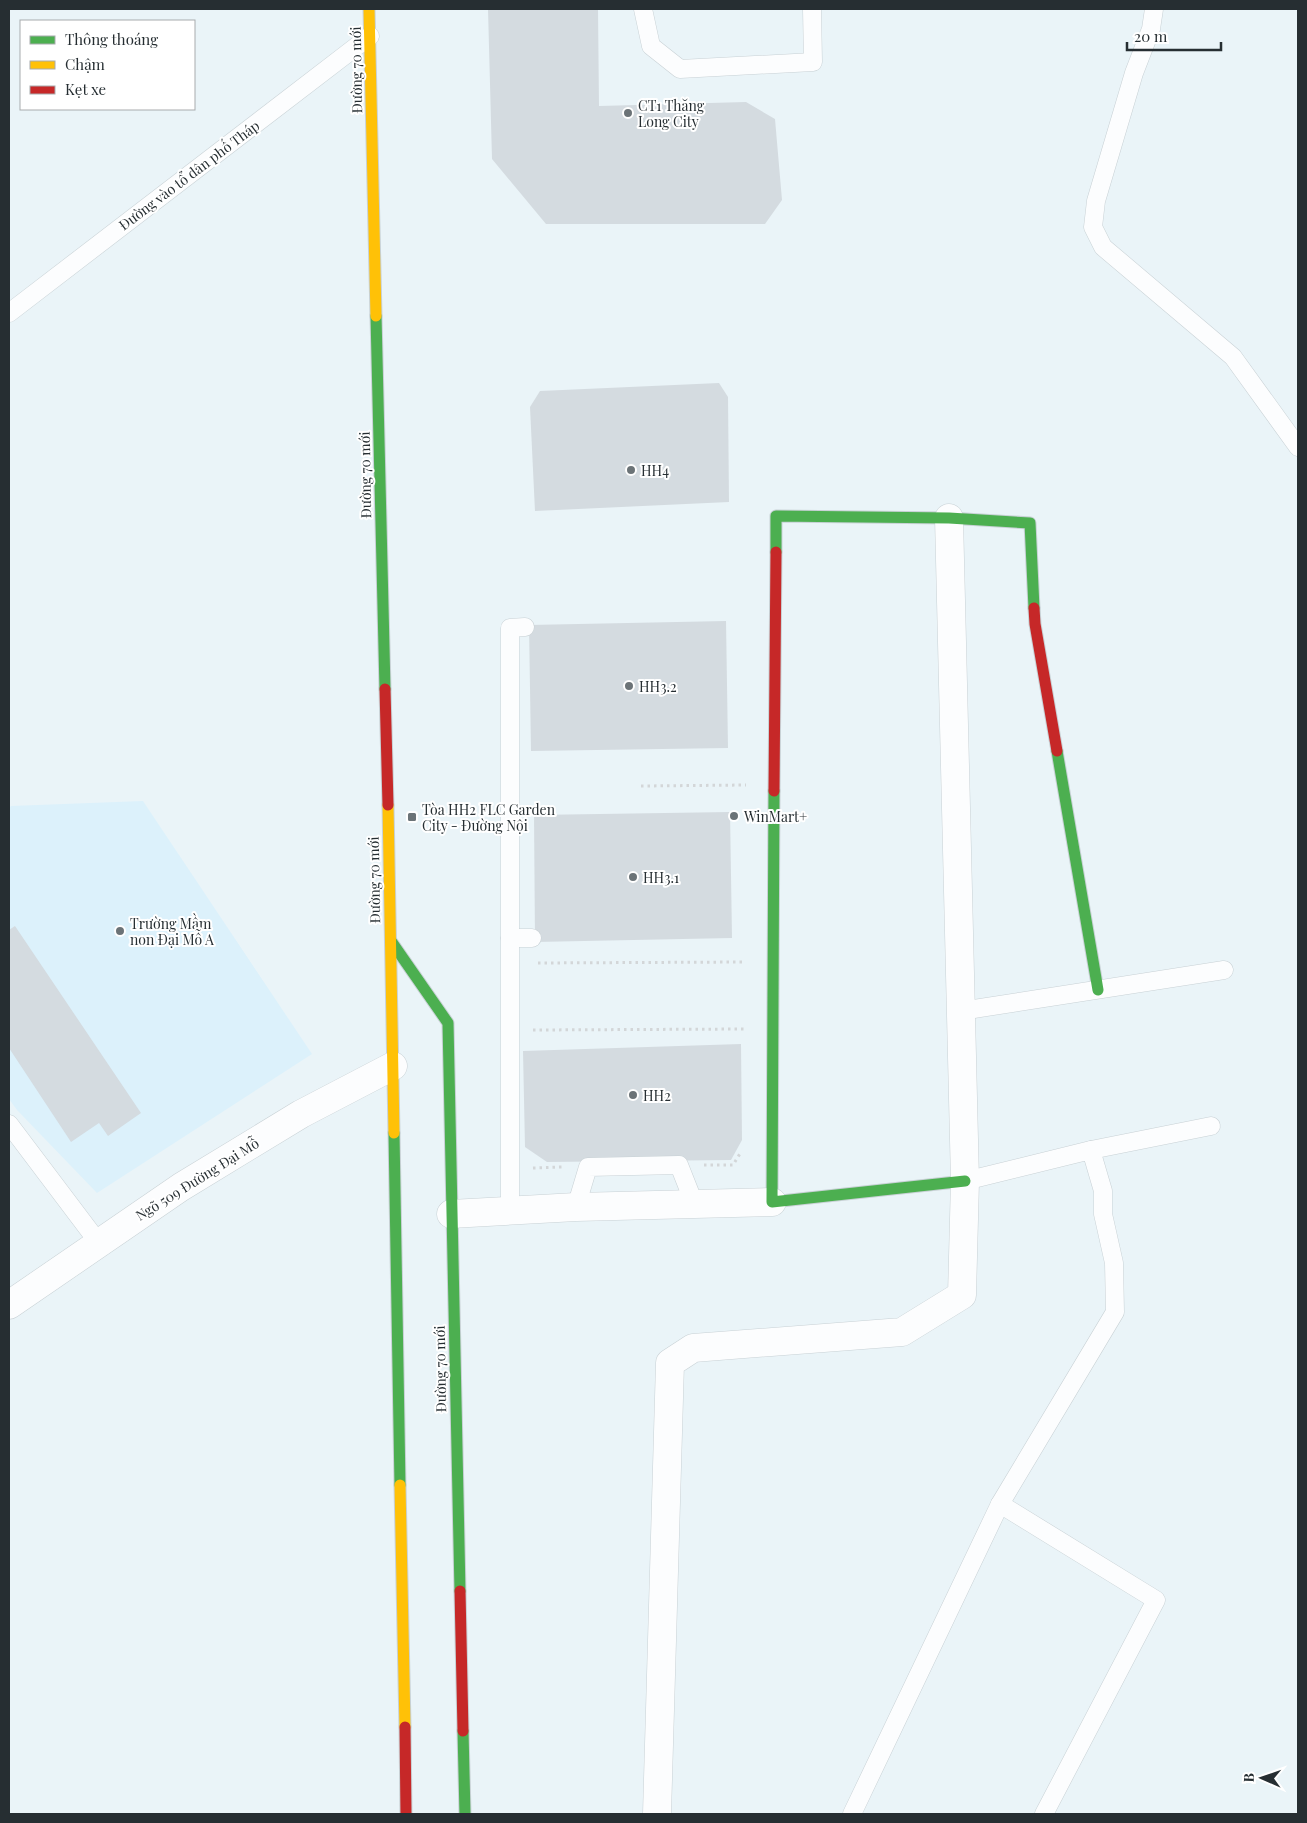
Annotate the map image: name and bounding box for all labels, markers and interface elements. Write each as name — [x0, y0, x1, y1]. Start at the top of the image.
legend — [20, 20, 195, 110]
scale bar — [1127, 20, 1221, 52]
street label: Đường 70 mới — [346, 26, 366, 114]
text: 20 m — [1134, 26, 1168, 46]
text: Thông thoáng — [65, 29, 158, 49]
text: Chậm — [65, 54, 106, 74]
text: Kẹt xe — [65, 79, 106, 99]
place label: CT1 Thăng Long City — [638, 96, 705, 131]
marker: CT1 Thăng Long City — [622, 107, 634, 119]
street label: Đường vào tổ dân phố Tháp — [114, 114, 263, 234]
street label: Đường 70 mới — [355, 431, 375, 519]
place label: HH4 — [641, 461, 669, 480]
marker: HH4 — [625, 464, 637, 476]
place label: HH3.2 — [639, 677, 677, 696]
marker: HH3.2 — [623, 680, 635, 692]
place label: Tòa HH2 FLC Garden City - Đường Nội — [422, 800, 556, 835]
place label: WinMart+ — [743, 807, 807, 826]
marker: WinMart+ — [728, 810, 740, 822]
marker: Tòa HH2 FLC Garden City - Đường Nội — [406, 811, 418, 823]
street label: Đường 70 mới — [364, 836, 384, 924]
place label: HH3.1 — [643, 868, 679, 887]
marker: HH3.1 — [627, 871, 639, 883]
place label: Trường Mầm non Đại Mỗ A — [130, 913, 214, 949]
marker: Trường Mầm non Đại Mỗ A — [114, 925, 126, 937]
place label: HH2 — [643, 1086, 671, 1105]
marker: HH2 — [627, 1089, 639, 1101]
street label: Ngõ 509 Đường Đại Mỗ — [131, 1132, 263, 1225]
street label: Đường 70 mới — [430, 1325, 450, 1413]
north arrow — [1237, 1753, 1287, 1803]
text: B — [1239, 1772, 1258, 1783]

